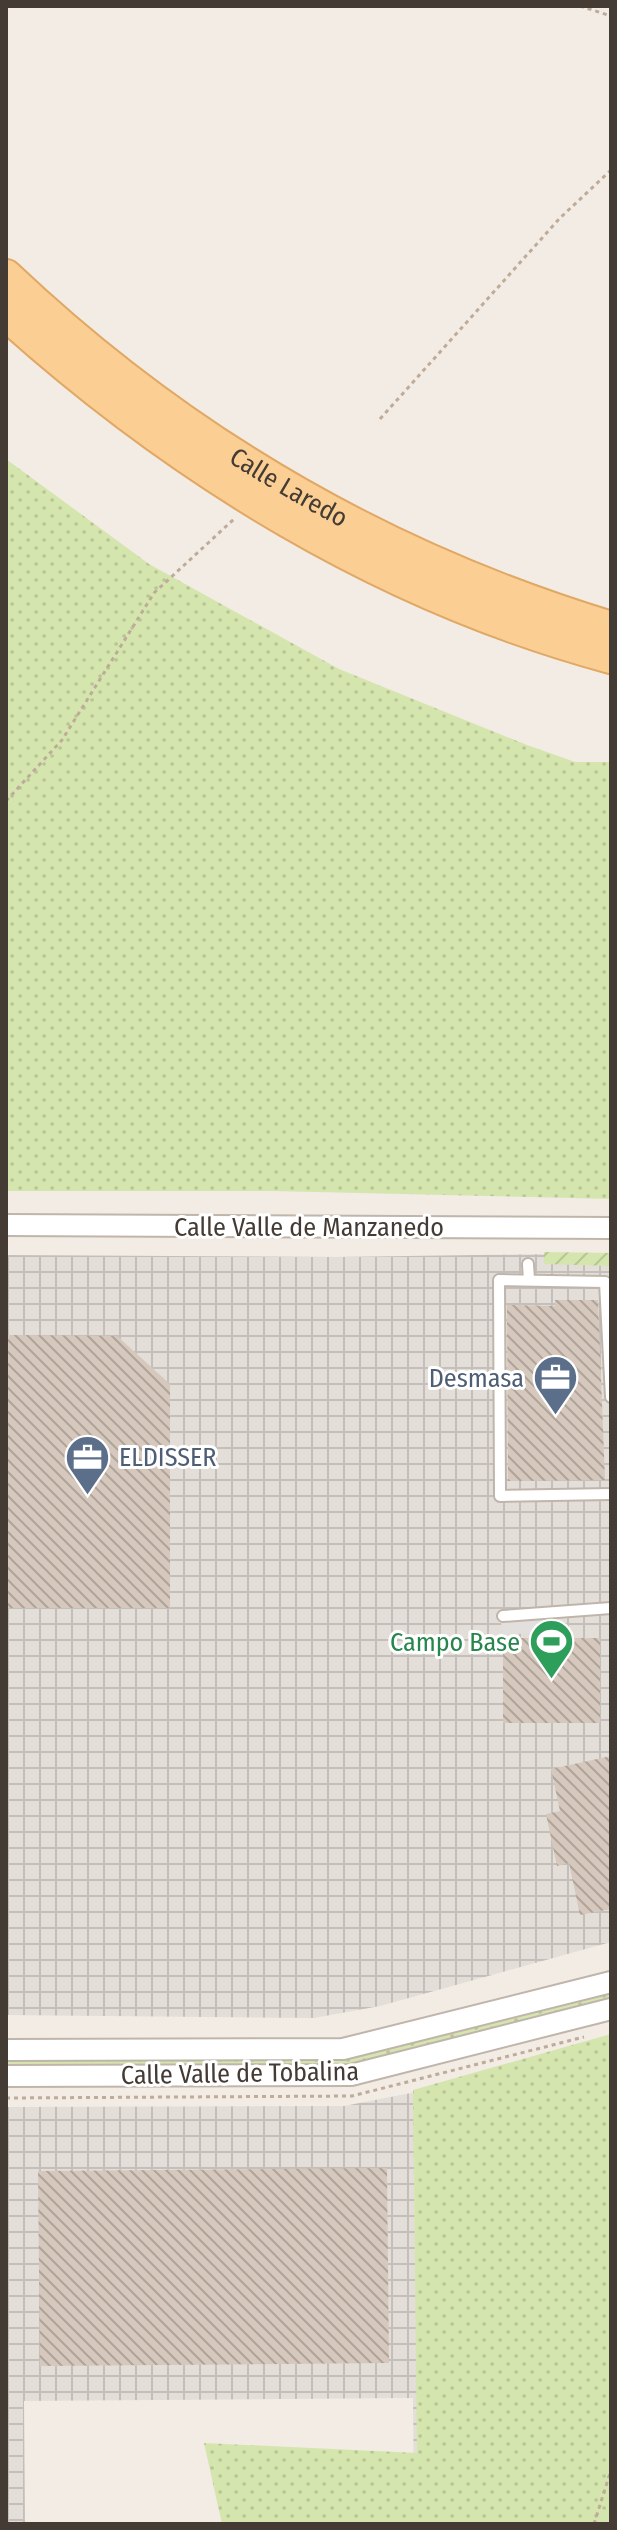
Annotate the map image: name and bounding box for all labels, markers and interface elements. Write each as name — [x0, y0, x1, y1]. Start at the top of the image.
street label: Calle Laredo — [224, 441, 353, 534]
street label: Calle Valle de Manzanedo — [174, 1212, 444, 1243]
office icon: Desmasa — [531, 1354, 579, 1417]
place label: Desmasa — [429, 1363, 524, 1394]
office icon: ELDISSER — [64, 1433, 112, 1496]
place label: ELDISSER — [119, 1442, 216, 1473]
sports icon: Campo Base — [527, 1618, 575, 1681]
place label: Campo Base — [390, 1627, 520, 1658]
street label: Calle Valle de Tobalina — [121, 2056, 359, 2091]

